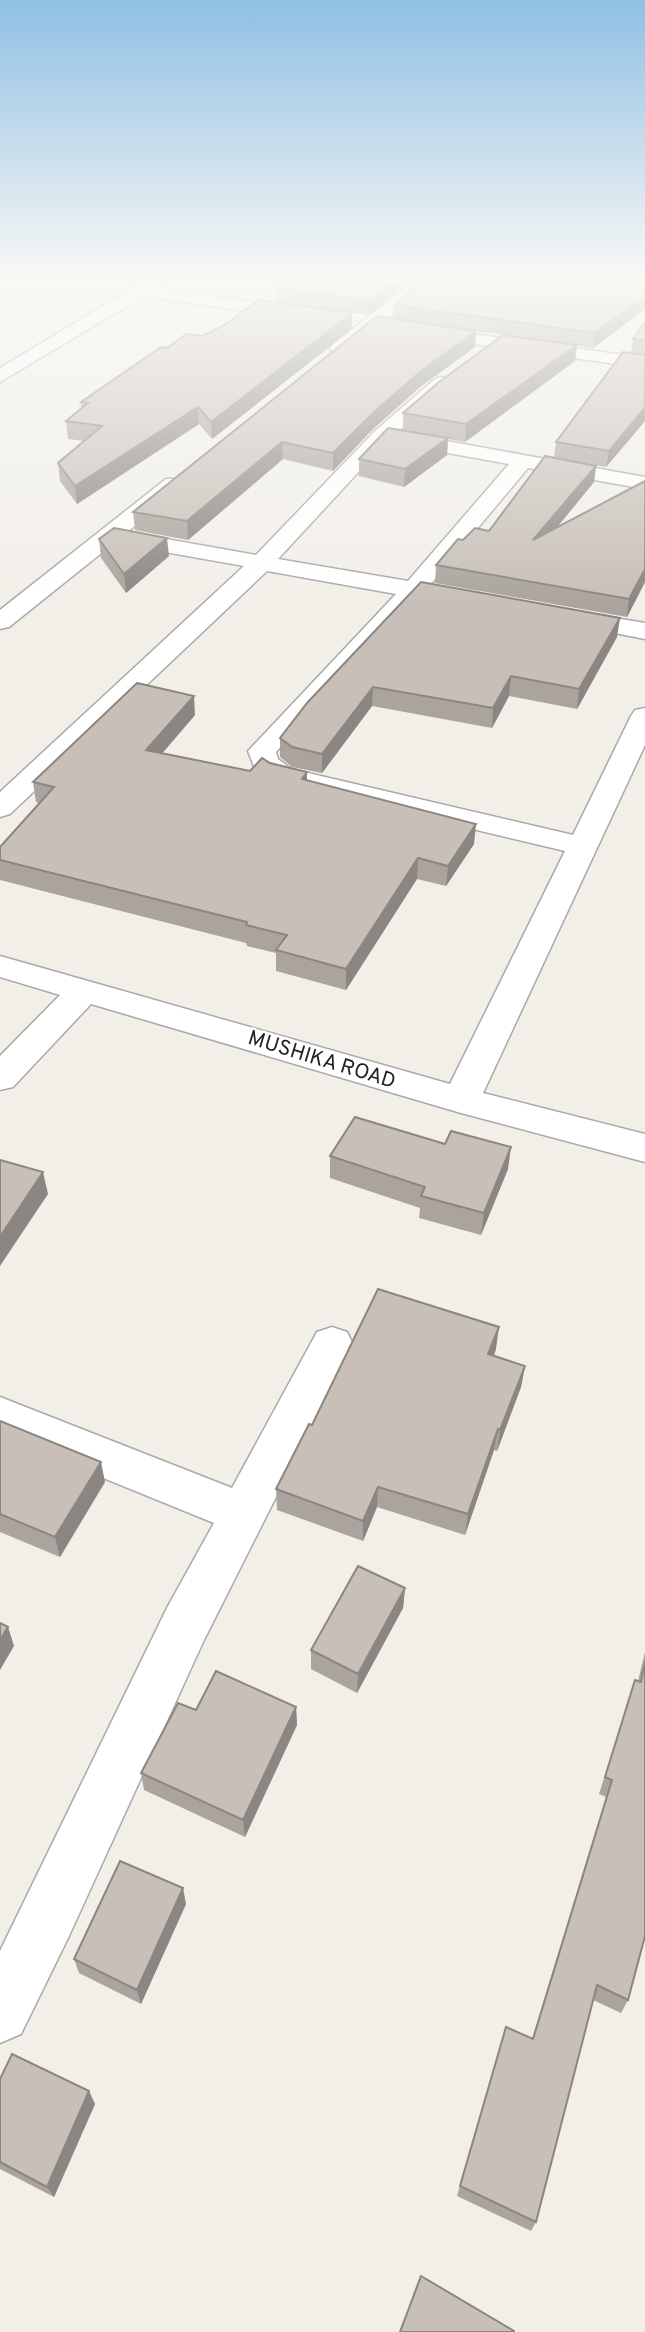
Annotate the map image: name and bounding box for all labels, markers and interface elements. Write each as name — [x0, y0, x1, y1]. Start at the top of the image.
street label: MUSHIKA ROAD — [244, 1025, 399, 1096]

